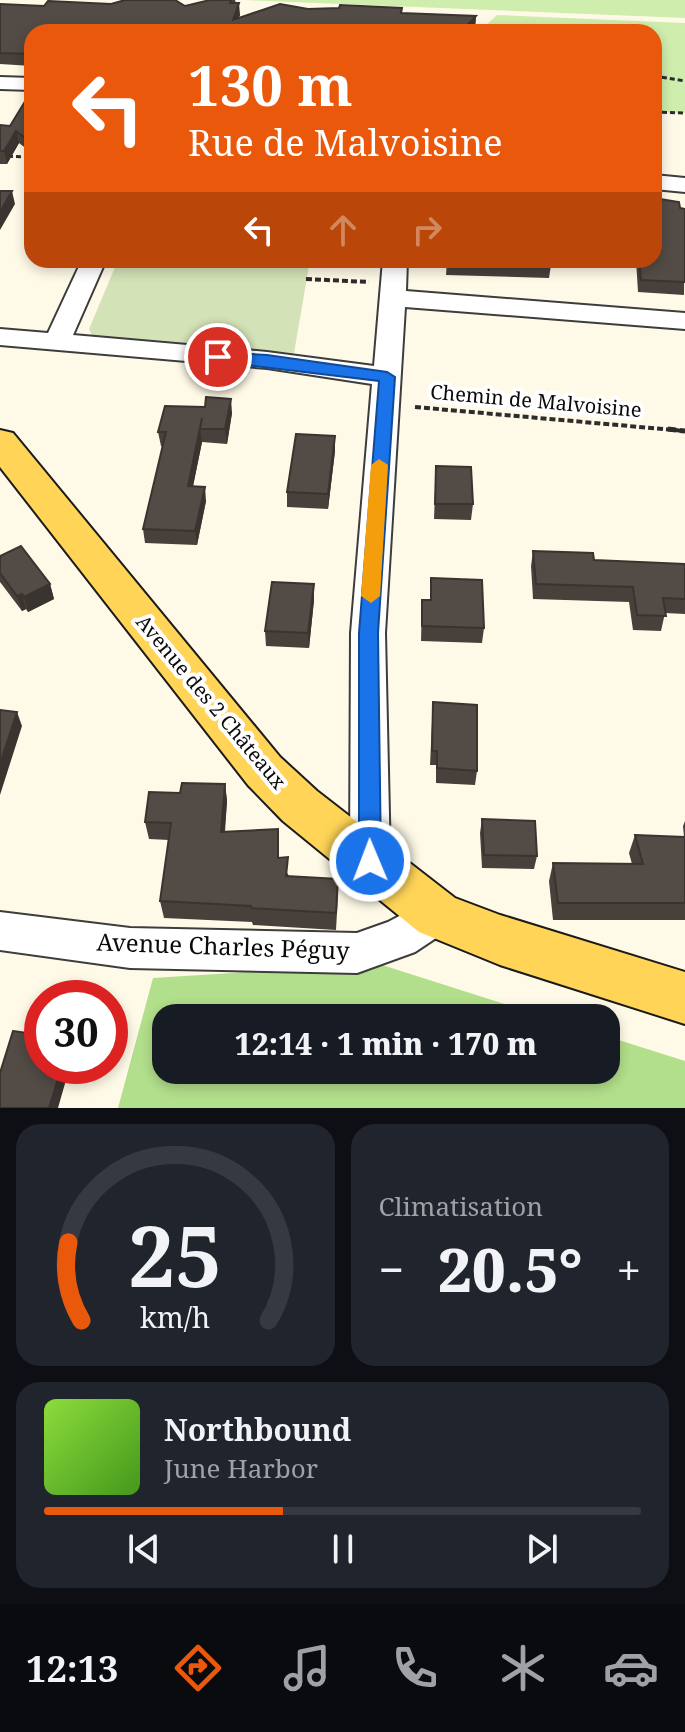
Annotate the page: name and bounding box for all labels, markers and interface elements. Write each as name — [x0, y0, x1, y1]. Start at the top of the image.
text: 130 m — [188, 46, 353, 122]
icon: left — [56, 56, 160, 160]
text: Rue de Malvoisine — [188, 118, 502, 167]
icon: left — [237, 208, 281, 252]
icon: ahead — [321, 208, 365, 252]
icon: right — [405, 208, 449, 252]
pin — [184, 323, 252, 391]
icon: arrive — [196, 335, 240, 379]
street label: Chemin de Malvoisine — [429, 378, 643, 423]
street label: Avenue des 2 Châteaux — [130, 609, 293, 795]
position arrow — [328, 819, 412, 903]
street label: Avenue Charles Péguy — [96, 925, 351, 966]
speed limit sign: 30 — [24, 980, 128, 1084]
text: 12:14 · 1 min · 170 m — [235, 1023, 537, 1064]
text: Climatisation — [379, 1188, 543, 1224]
text: 25 — [128, 1198, 222, 1311]
text: 20.5° — [438, 1228, 583, 1310]
text: − — [379, 1239, 404, 1299]
text: + — [616, 1239, 641, 1299]
text: km/h — [140, 1297, 210, 1336]
text: Northbound — [164, 1409, 351, 1450]
text: June Harbor — [164, 1450, 318, 1486]
icon: previous — [122, 1527, 166, 1571]
icon: pause — [321, 1527, 365, 1571]
icon: next — [520, 1527, 564, 1571]
icon: directions — [170, 1640, 226, 1696]
icon: music — [279, 1640, 335, 1696]
icon: phone — [387, 1640, 443, 1696]
icon: climate — [495, 1640, 551, 1696]
icon: car — [603, 1640, 659, 1696]
text: 12:13 — [26, 1644, 118, 1693]

